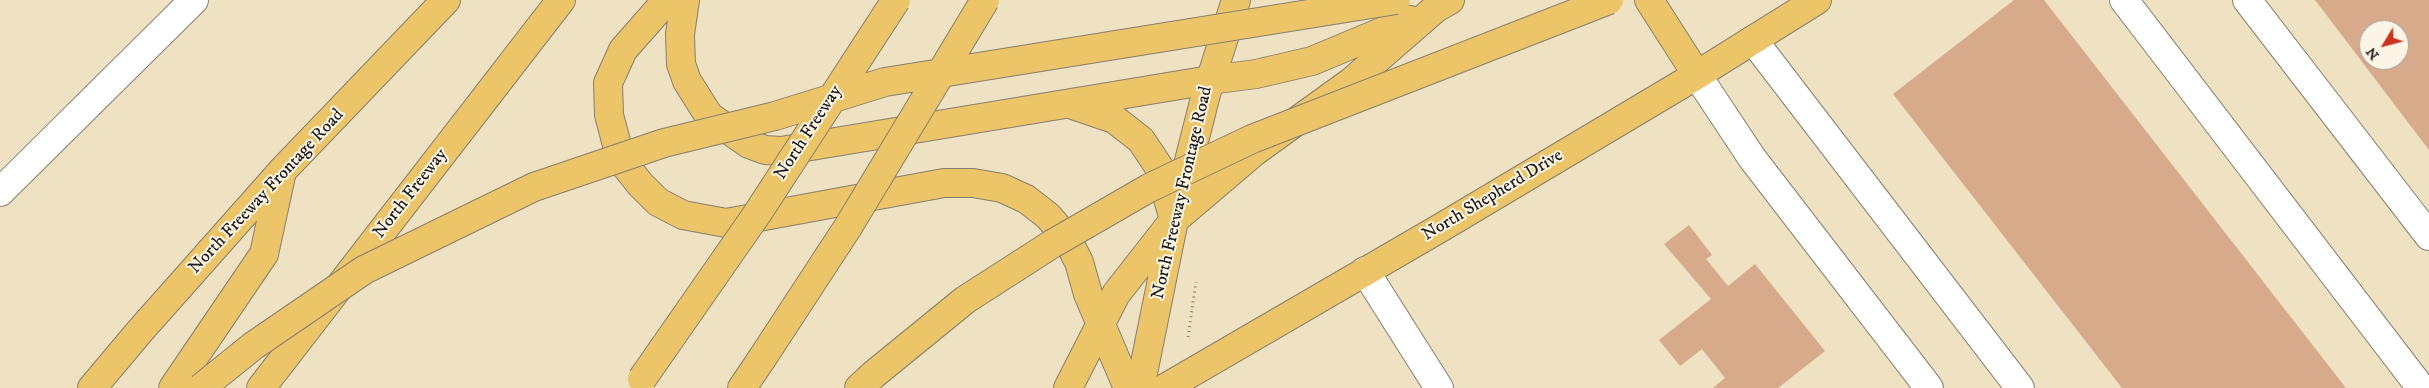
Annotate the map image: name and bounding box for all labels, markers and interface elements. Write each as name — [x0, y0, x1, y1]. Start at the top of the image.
north arrow — [2359, 20, 2409, 70]
text: N — [2362, 43, 2383, 63]
street label: North Freeway — [770, 82, 848, 184]
street label: North Freeway Frontage Road — [1148, 85, 1218, 301]
street label: North Freeway Frontage Road — [185, 105, 349, 279]
street label: North Freeway — [369, 145, 453, 243]
street label: North Shepherd Drive — [1419, 145, 1567, 247]

